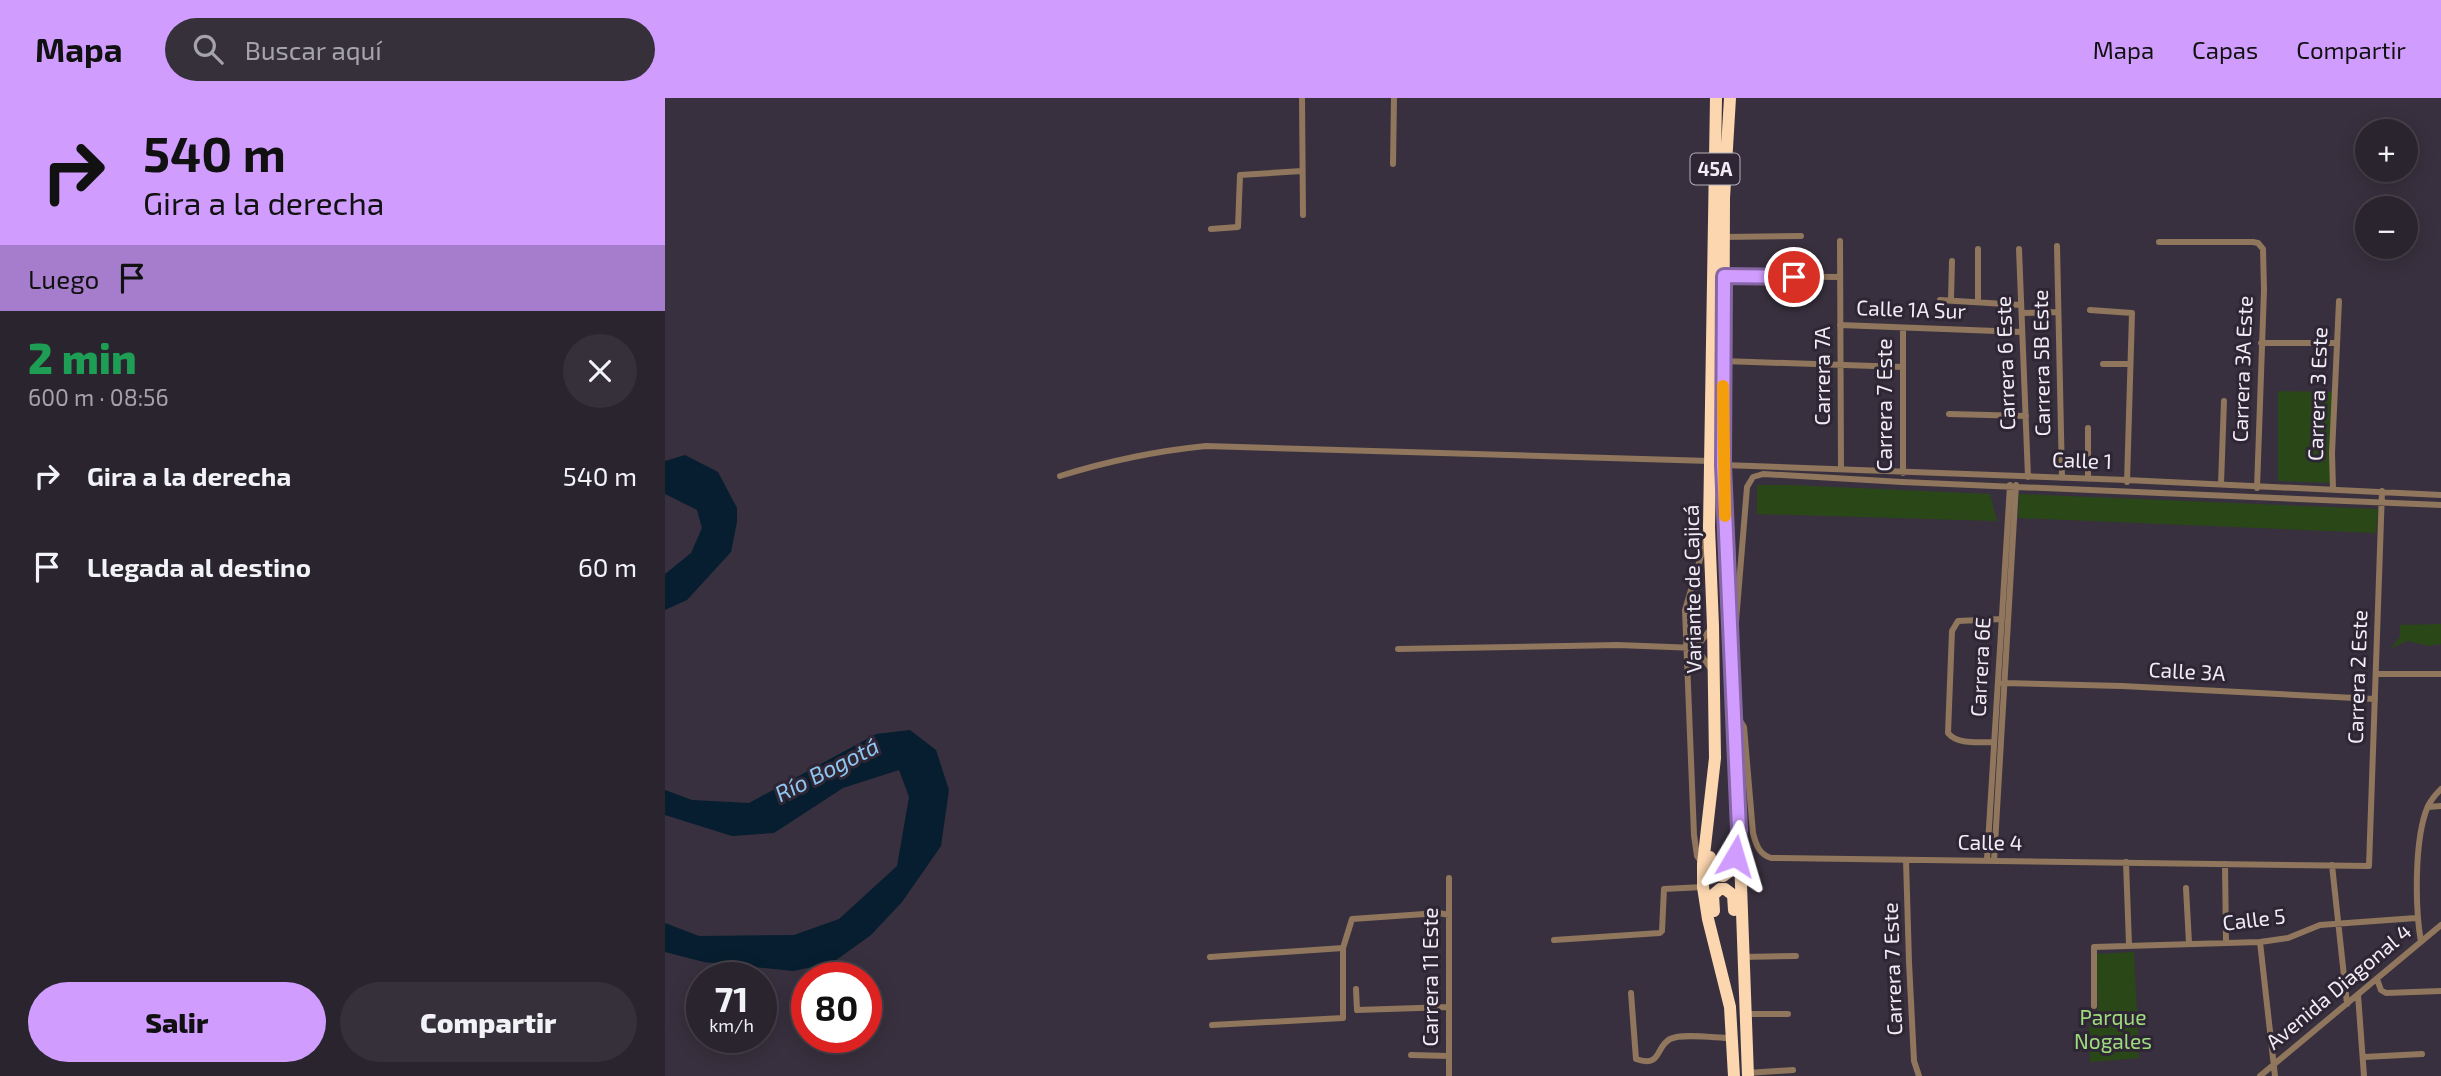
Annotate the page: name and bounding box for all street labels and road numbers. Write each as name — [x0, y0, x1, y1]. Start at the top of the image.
road number: 45A — [1691, 153, 1739, 184]
street label: Carrera 5B Este — [2027, 289, 2054, 437]
street label: Calle 1A Sur — [1856, 294, 1967, 323]
street label: Carrera 6 Este — [1990, 295, 2019, 431]
street label: Carrera 3A Este — [2226, 295, 2257, 443]
street label: Carrera 7A — [1809, 326, 1834, 426]
street label: Carrera 3 Este — [2302, 327, 2331, 461]
street label: Carrera 7 Este — [1871, 338, 1896, 472]
street label: Calle 1 — [2051, 446, 2113, 473]
street label: Variante de Cajicá — [1678, 504, 1706, 674]
street label: Carrera 2 Este — [2342, 609, 2371, 744]
street label: Carrera 6E — [1964, 616, 1995, 717]
street label: Calle 3A — [2148, 656, 2226, 685]
street label: Calle 4 — [1957, 828, 2023, 855]
street label: Carrera 7 Este — [1877, 902, 1906, 1036]
street label: Calle 5 — [2221, 902, 2287, 935]
street label: Carrera 11 Este — [1417, 907, 1442, 1047]
street label: Avenida Diagonal 4 — [2260, 918, 2416, 1054]

